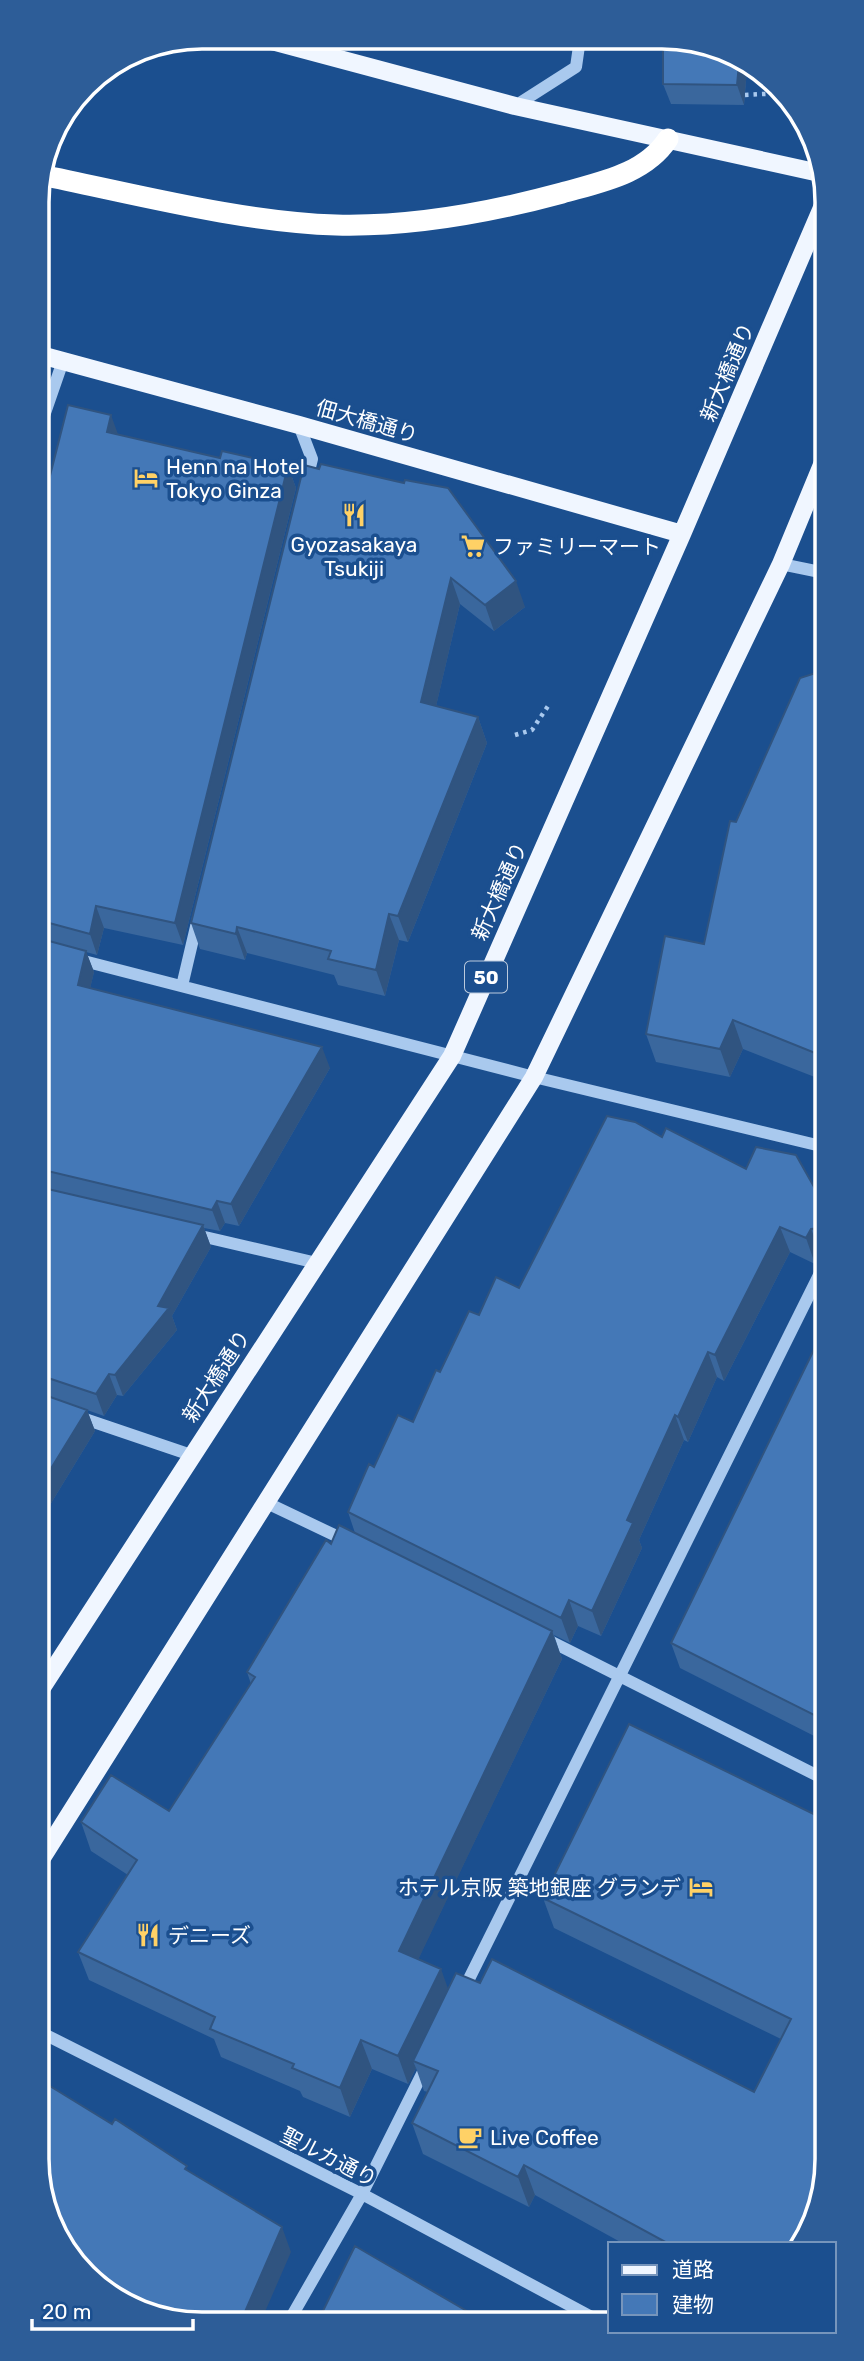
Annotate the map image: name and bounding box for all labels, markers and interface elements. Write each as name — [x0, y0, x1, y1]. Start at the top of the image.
street label: 新大橋通り — [695, 319, 759, 425]
street label: 佃大橋通り — [313, 395, 421, 447]
place label: Henn na Hotel Tokyo Ginza — [166, 454, 305, 503]
hotel icon: Henn na Hotel Tokyo Ginza — [132, 464, 160, 492]
restaurant icon: Gyozasakaya Tsukiji — [340, 501, 368, 529]
place label: Gyozasakaya Tsukiji — [291, 532, 417, 581]
supermarket icon: ファミリーマート — [459, 532, 487, 560]
place label: ファミリーマート — [493, 534, 661, 559]
street label: 新大橋通り — [466, 838, 532, 944]
road number: 50 — [465, 962, 507, 993]
street label: 新大橋通り — [177, 1325, 255, 1427]
hotel icon: ホテル京阪 築地銀座 グランデ — [687, 1873, 715, 1901]
place label: ホテル京阪 築地銀座 グランデ — [398, 1875, 681, 1900]
restaurant icon: デニーズ — [134, 1921, 162, 1949]
place label: デニーズ — [168, 1923, 251, 1948]
street label: 聖ルカ通り — [277, 2122, 381, 2192]
cafe icon: Live Coffee — [456, 2123, 484, 2151]
place label: Live Coffee — [490, 2125, 599, 2150]
legend — [608, 2242, 836, 2333]
text: 道路 — [672, 2257, 714, 2282]
scale bar — [32, 2288, 192, 2332]
text: 建物 — [672, 2292, 714, 2317]
text: 20 m — [42, 2299, 91, 2324]

